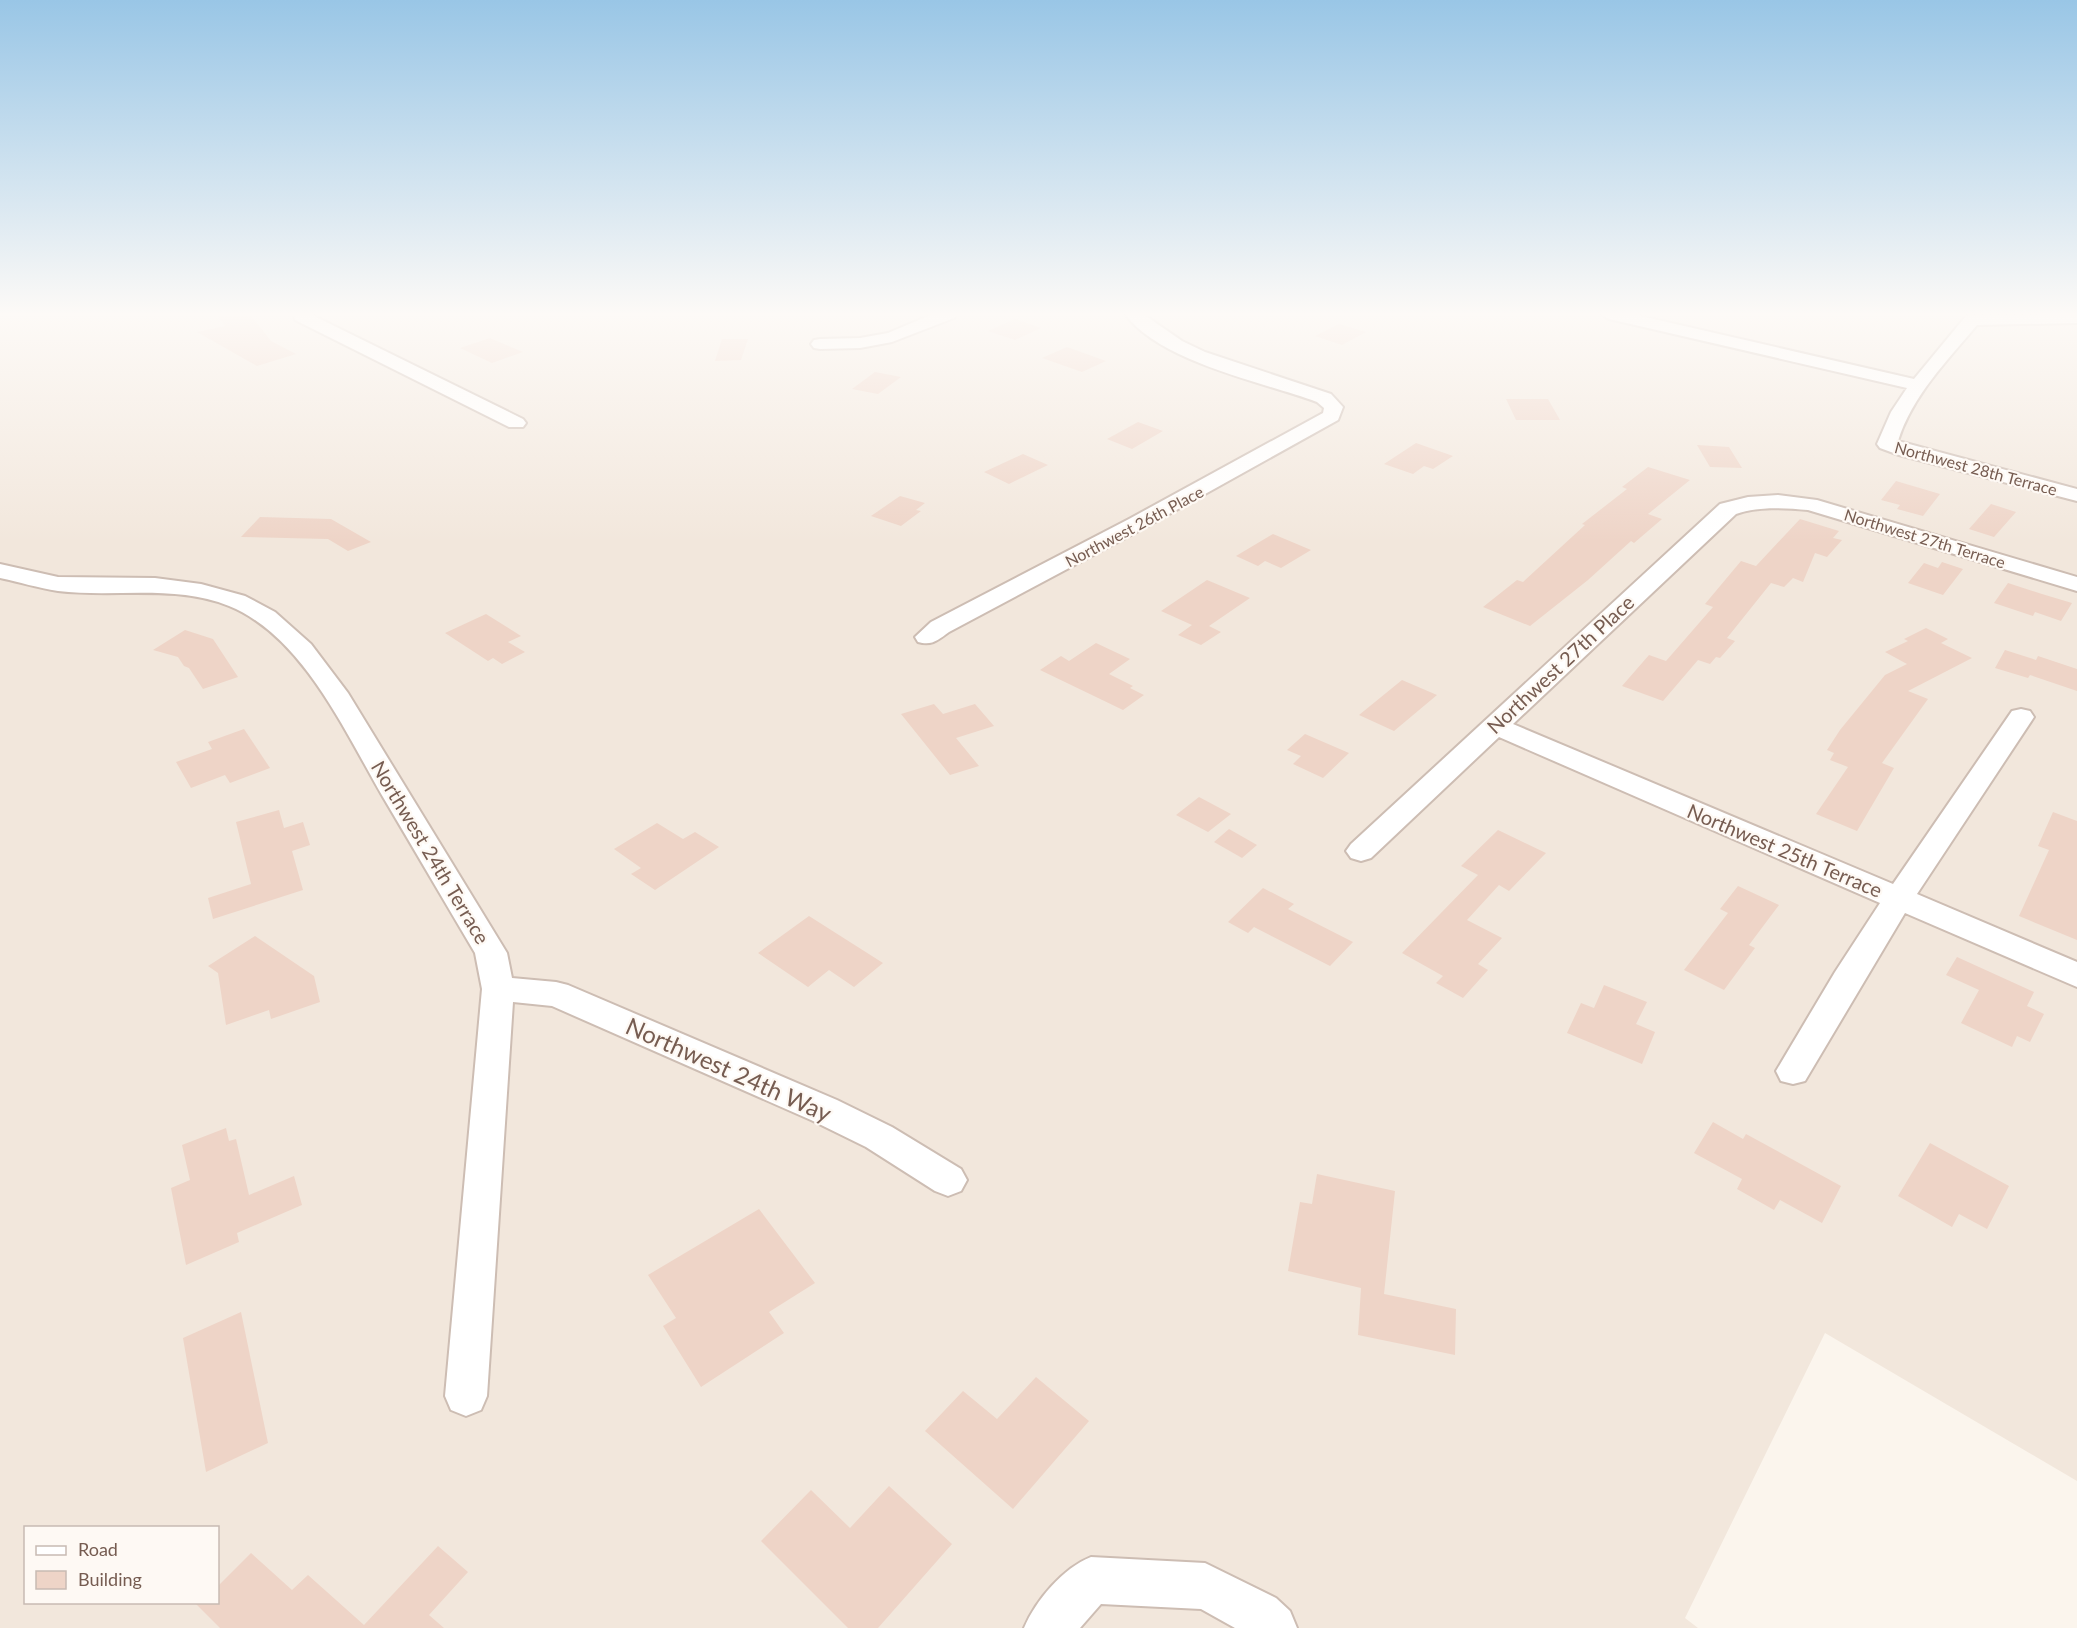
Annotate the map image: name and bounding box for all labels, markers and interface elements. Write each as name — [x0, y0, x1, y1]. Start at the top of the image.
street label: Northwest 28th Terrace — [1893, 437, 2059, 499]
street label: Northwest 26th Place — [1062, 482, 1206, 570]
street label: Northwest 27th Terrace — [1842, 504, 2008, 572]
street label: Northwest 27th Place — [1482, 590, 1638, 738]
street label: Northwest 24th Terrace — [367, 756, 495, 948]
street label: Northwest 25th Terrace — [1684, 798, 1886, 902]
street label: Northwest 24th Way — [622, 1011, 837, 1128]
legend — [24, 1526, 219, 1604]
text: Road — [78, 1538, 118, 1560]
text: Building — [78, 1568, 142, 1590]

